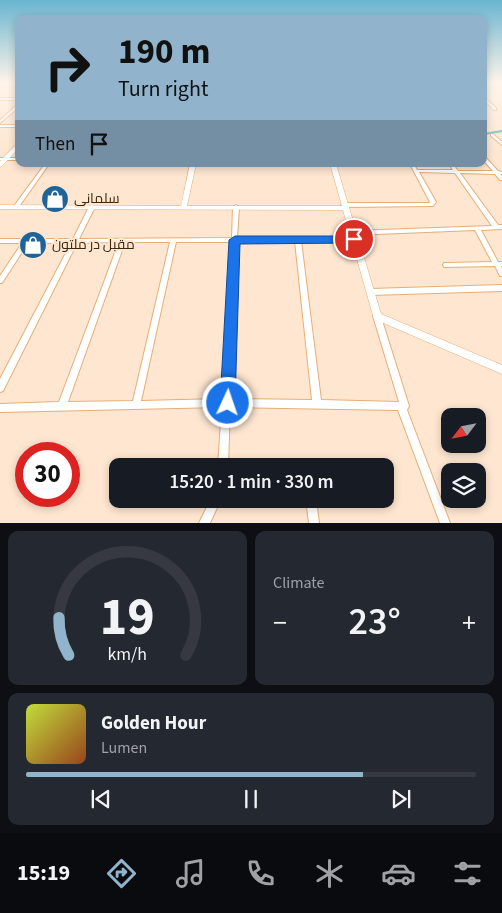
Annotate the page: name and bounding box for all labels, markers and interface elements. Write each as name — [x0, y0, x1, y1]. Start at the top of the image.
text: 190 m — [118, 27, 210, 77]
icon: right — [35, 35, 100, 100]
text: Turn right — [118, 73, 208, 105]
icon: arrive — [85, 130, 113, 158]
text: Then — [35, 131, 75, 158]
shop icon: سلمانی — [40, 184, 70, 214]
place label: سلمانی — [74, 189, 120, 209]
pin — [333, 218, 375, 260]
icon: arrive — [340, 225, 368, 253]
shop icon: مقبل در ملتون — [18, 230, 48, 260]
place label: مقبل در ملتون — [52, 235, 135, 255]
position arrow — [201, 376, 253, 428]
north arrow — [441, 408, 486, 452]
map controls — [441, 408, 486, 508]
speed limit sign: 30 — [15, 442, 80, 507]
button: layers — [441, 463, 486, 508]
text: 15:20 · 1 min · 330 m — [169, 469, 334, 496]
text: Climate — [273, 572, 324, 594]
text: 19 — [100, 581, 155, 655]
text: 23° — [348, 595, 401, 649]
text: − — [273, 603, 287, 643]
text: + — [462, 603, 476, 643]
text: km/h — [108, 642, 147, 667]
text: Golden Hour — [101, 710, 206, 737]
text: Lumen — [101, 737, 147, 759]
icon: previous — [87, 785, 115, 813]
icon: pause — [237, 785, 265, 813]
icon: next — [387, 785, 415, 813]
icon: directions — [104, 856, 139, 891]
icon: music — [173, 856, 208, 891]
icon: phone — [243, 856, 278, 891]
icon: climate — [312, 856, 347, 891]
icon: car — [381, 856, 416, 891]
icon: filters — [450, 856, 485, 891]
text: 15:19 — [17, 857, 70, 889]

